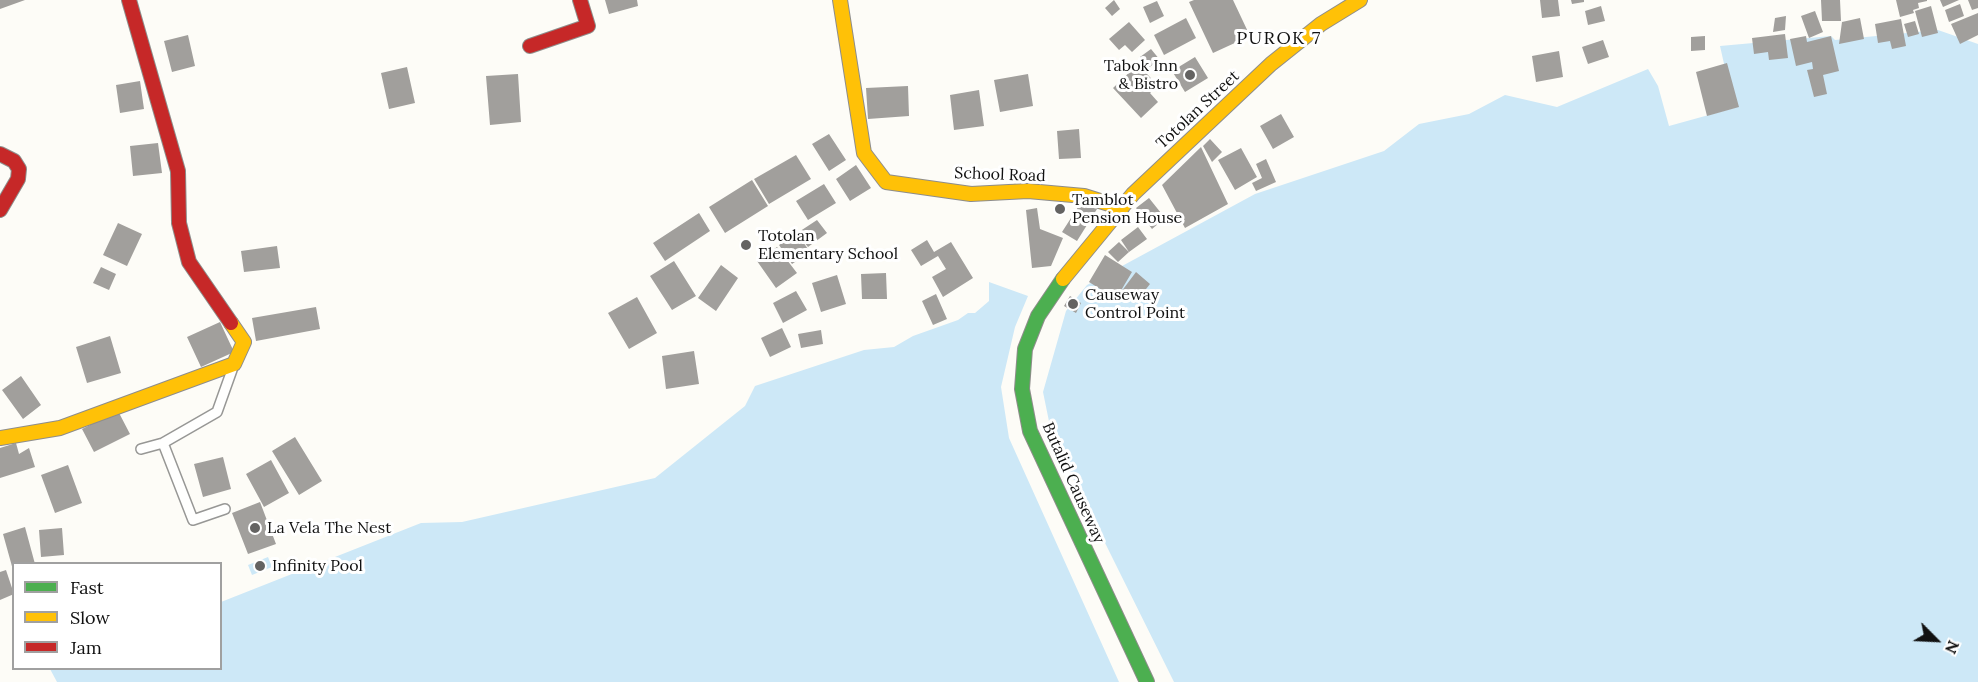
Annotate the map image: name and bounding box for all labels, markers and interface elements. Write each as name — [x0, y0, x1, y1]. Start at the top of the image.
district label: PUROK 7 — [1236, 28, 1322, 50]
place label: Tabok Inn & Bistro — [1104, 56, 1178, 94]
street label: Totolan Street — [1153, 67, 1243, 153]
marker: Tabok Inn & Bistro — [1183, 68, 1197, 82]
street label: School Road — [954, 164, 1046, 186]
place label: Tamblot Pension House — [1072, 190, 1182, 228]
marker: Tamblot Pension House — [1053, 202, 1067, 216]
place label: Totolan Elementary School — [758, 226, 898, 264]
marker: Totolan Elementary School — [739, 238, 753, 252]
place label: Causeway Control Point — [1085, 285, 1185, 323]
marker: Causeway Control Point — [1066, 297, 1080, 311]
street label: Butalid Causeway — [1038, 419, 1108, 547]
place label: La Vela The Nest — [267, 518, 391, 538]
marker: La Vela The Nest — [248, 521, 262, 535]
place label: Infinity Pool — [272, 556, 363, 576]
marker: Infinity Pool — [253, 559, 267, 573]
legend — [12, 562, 222, 670]
text: Fast — [70, 576, 104, 599]
text: Slow — [70, 606, 110, 629]
north arrow — [1906, 610, 1966, 670]
text: Jam — [70, 636, 102, 659]
text: N — [1941, 638, 1964, 657]

